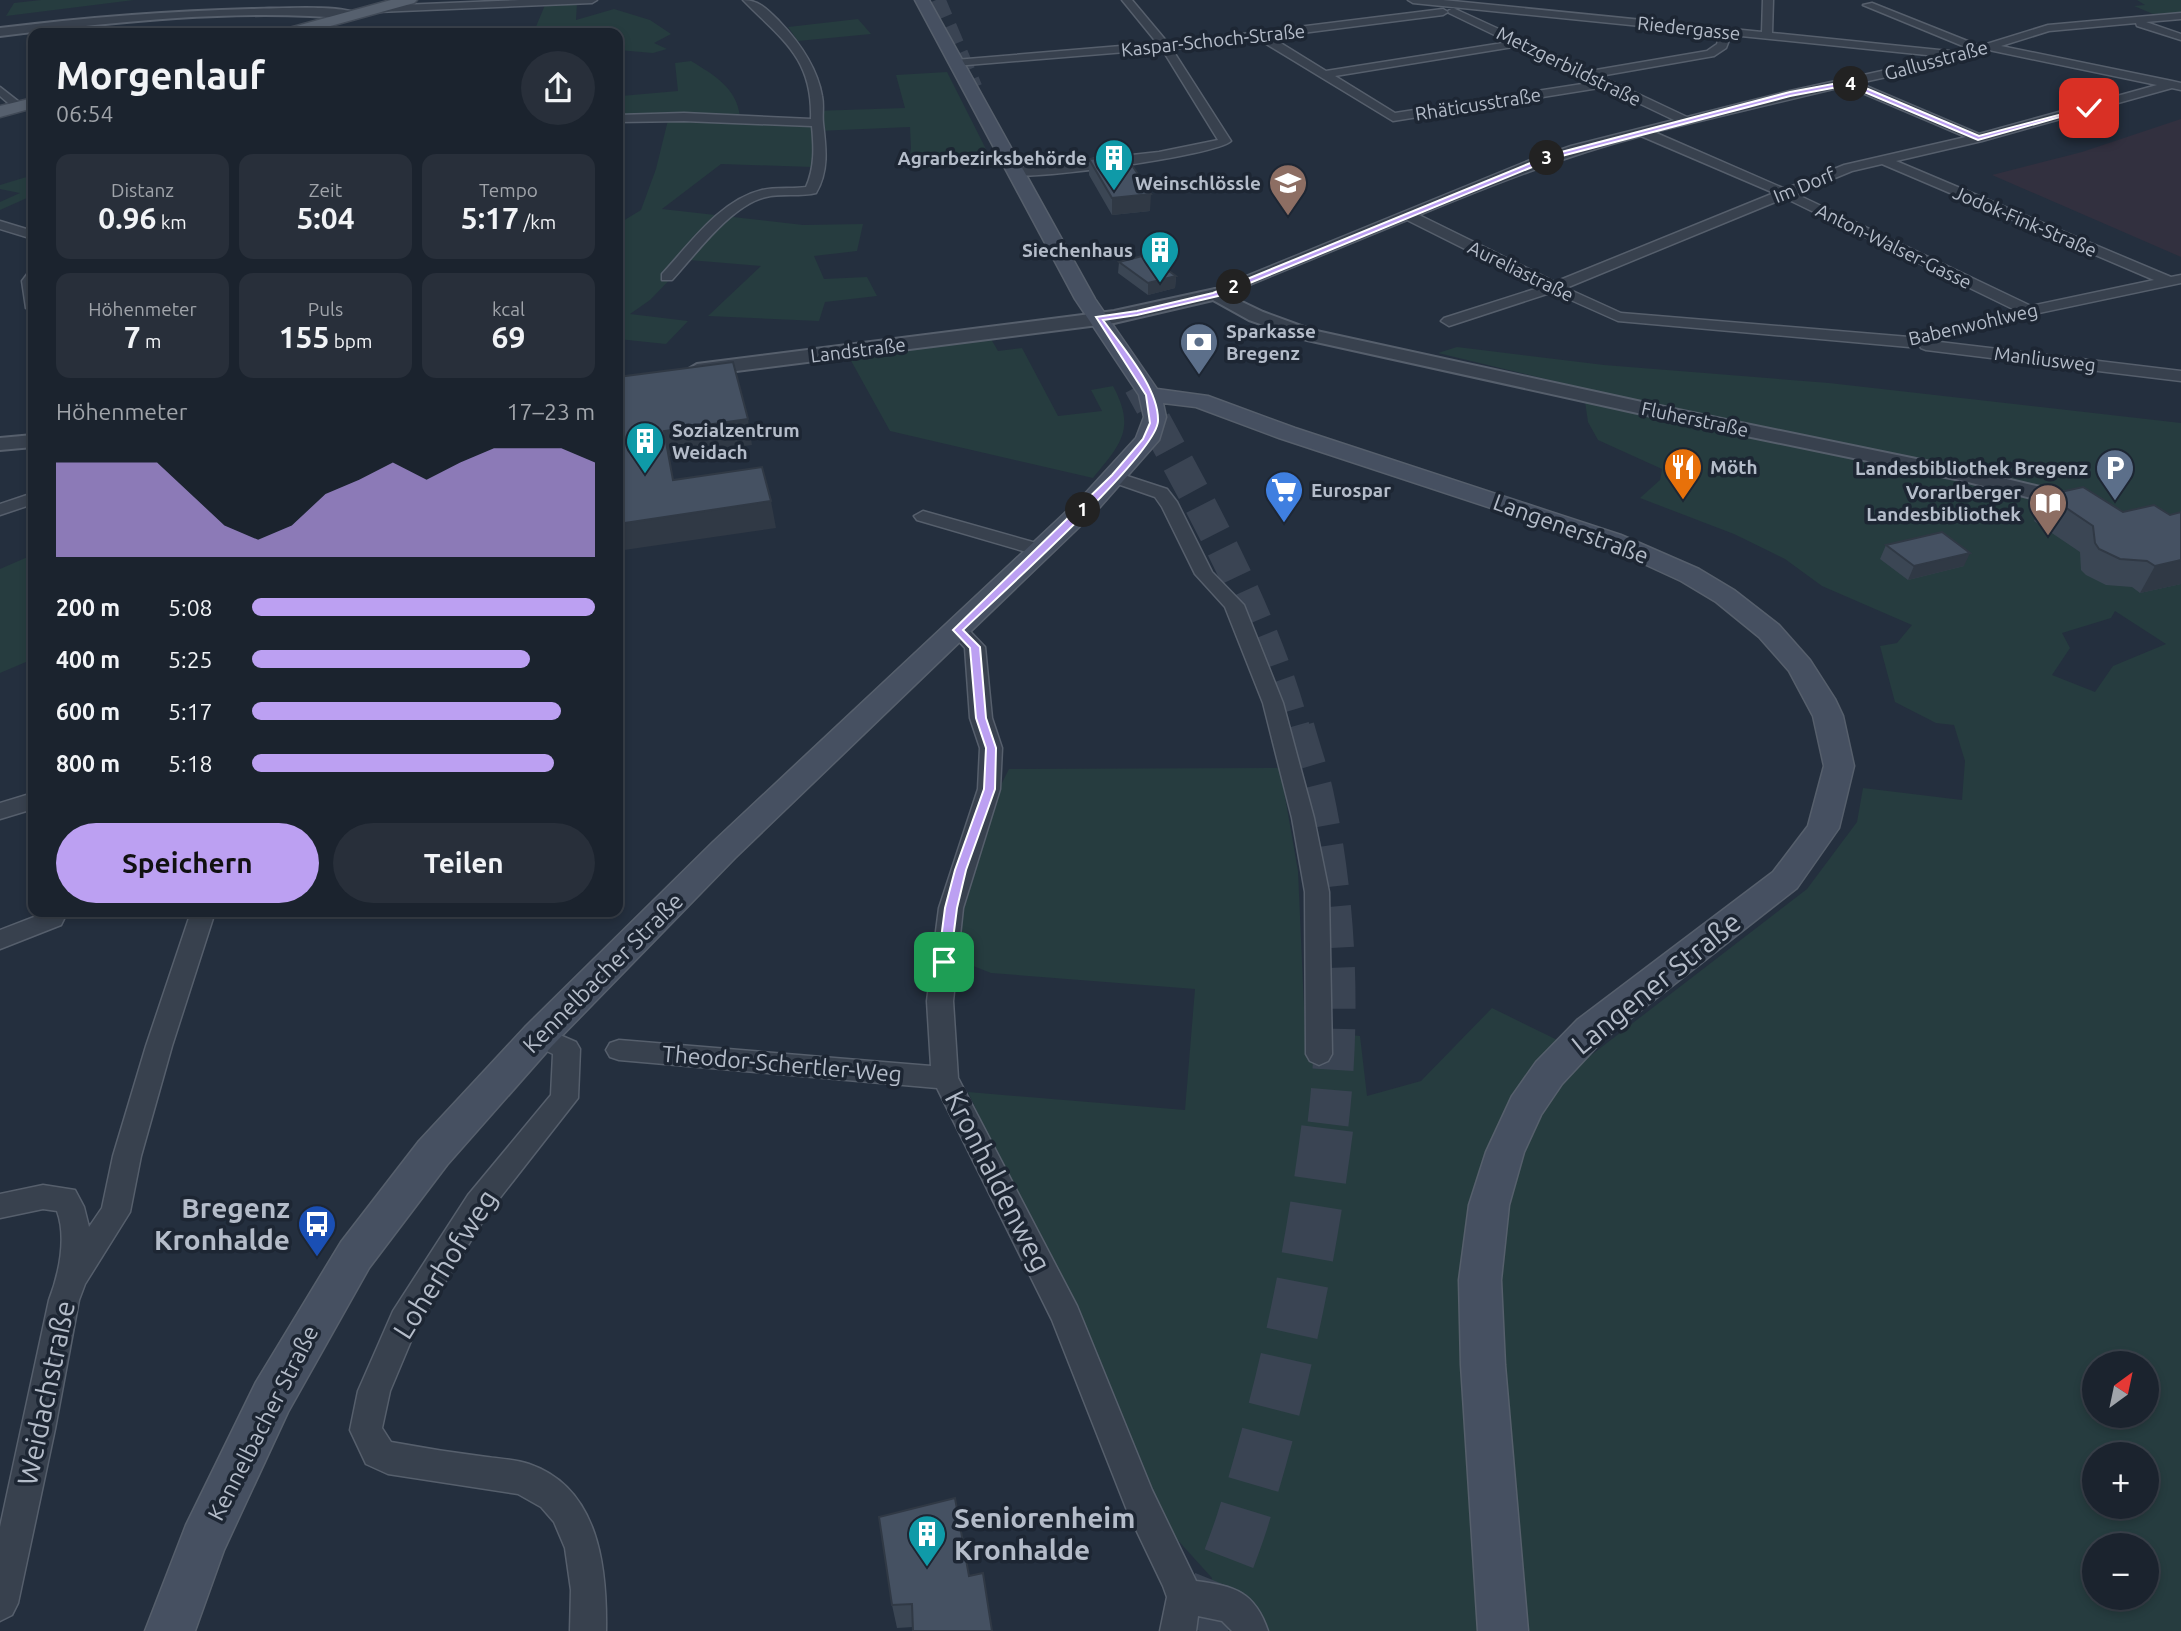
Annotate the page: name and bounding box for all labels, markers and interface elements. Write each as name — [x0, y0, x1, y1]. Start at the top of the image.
street label: Riedergasse — [1636, 12, 1742, 44]
street label: Kaspar-Schoch-Straße — [1120, 19, 1306, 61]
street label: Metzgerbildstraße — [1493, 21, 1645, 111]
street label: Gallusstraße — [1882, 36, 1990, 84]
button: share — [521, 51, 595, 125]
text: Morgenlauf — [56, 54, 265, 96]
pin: 4 — [1834, 66, 1868, 102]
text: 4 — [1845, 72, 1856, 94]
pin — [2059, 78, 2119, 138]
street label: Rhäticusstraße — [1414, 83, 1542, 125]
icon: check — [2070, 89, 2108, 127]
text: 06:54 — [56, 101, 114, 126]
building icon: Agrarbezirksbehörde — [1093, 137, 1135, 192]
pin: 3 — [1530, 140, 1564, 176]
text: 3 — [1541, 146, 1552, 168]
place label: Agrarbezirksbehörde — [898, 147, 1087, 169]
school or university icon: Weinschlössle — [1267, 162, 1309, 217]
street label: Im Dorf — [1770, 162, 1839, 207]
place label: Weinschlössle — [1135, 172, 1261, 194]
text: Distanz — [111, 179, 174, 201]
text: Zeit — [309, 179, 342, 201]
text: Tempo — [479, 179, 538, 201]
street label: Jodok-Fink-Straße — [1950, 181, 2100, 261]
street label: Anton-Walser-Gasse — [1813, 199, 1975, 293]
text: 0.96 — [98, 201, 156, 235]
text: 5:04 — [296, 201, 355, 235]
text: 5:17 — [461, 201, 519, 235]
text: km — [156, 211, 187, 233]
text: /km — [519, 211, 556, 233]
building icon: Siechenhaus — [1139, 229, 1181, 284]
street label: Aureliastraße — [1465, 236, 1577, 306]
place label: Siechenhaus — [1022, 239, 1133, 261]
pin: 2 — [1216, 270, 1252, 304]
text: 2 — [1228, 275, 1239, 297]
text: Höhenmeter — [88, 298, 197, 320]
text: Puls — [308, 298, 343, 320]
text: kcal — [492, 298, 525, 320]
street label: Babenwohlweg — [1906, 298, 2040, 350]
text: 7 — [124, 320, 141, 354]
text: 155 — [279, 320, 329, 354]
text: 69 — [492, 320, 525, 354]
place label: Sparkasse Bregenz — [1226, 320, 1316, 364]
bank icon: Sparkasse Bregenz — [1178, 321, 1220, 376]
text: m — [141, 330, 161, 352]
text: bpm — [329, 330, 372, 352]
street label: Landstraße — [809, 333, 907, 367]
street label: Manliusweg — [1993, 342, 2097, 376]
street label: Fluherstraße — [1639, 397, 1751, 441]
text: Höhenmeter — [56, 399, 187, 424]
text: 17–23 m — [507, 399, 595, 424]
place label: Sozialzentrum Weidach — [672, 419, 800, 463]
building icon: Sozialzentrum Weidach — [624, 420, 666, 475]
restaurant icon: Möth — [1662, 446, 1704, 501]
parking icon: Landesbibliothek Bregenz — [2094, 447, 2136, 502]
place label: Möth — [1710, 456, 1758, 478]
place label: Landesbibliothek Bregenz — [1855, 457, 2088, 479]
supermarket icon: Eurospar — [1263, 469, 1305, 524]
place label: Eurospar — [1311, 479, 1391, 501]
place label: Vorarlberger Landesbibliothek — [1866, 481, 2021, 525]
library icon: Vorarlberger Landesbibliothek — [2027, 482, 2069, 537]
street label: Langenerstraße — [1490, 489, 1652, 568]
pin: 1 — [1066, 492, 1100, 528]
text: 1 — [1077, 498, 1088, 520]
text: 200 m — [56, 595, 120, 620]
text: 5:08 — [168, 595, 213, 620]
text: 400 m — [56, 647, 120, 672]
text: 5:25 — [168, 647, 213, 672]
text: 600 m — [56, 699, 120, 724]
text: 5:17 — [168, 699, 213, 724]
text: 800 m — [56, 751, 120, 776]
text: 5:18 — [168, 751, 213, 776]
button: Speichern — [56, 823, 319, 903]
button: Teilen — [333, 823, 595, 903]
street label: Kennelbacher Straße — [518, 888, 688, 1058]
street label: Langener Straße — [1565, 905, 1746, 1060]
pin — [914, 932, 974, 992]
icon: arrive — [925, 943, 963, 981]
street label: Theodor-Schertler-Weg — [661, 1041, 903, 1086]
street label: Kronhaldenweg — [940, 1085, 1057, 1276]
street label: Loherhofweg — [387, 1184, 503, 1344]
place label: Bregenz Kronhalde — [154, 1192, 290, 1255]
bus stop icon: Bregenz Kronhalde — [296, 1203, 338, 1258]
street label: Weidachstraße — [11, 1298, 80, 1488]
street label: Kennelbacher Straße — [203, 1321, 323, 1524]
north arrow — [2082, 1351, 2160, 1428]
map controls — [2082, 1351, 2159, 1610]
button: + — [2082, 1442, 2159, 1519]
place label: Seniorenheim Kronhalde — [954, 1502, 1135, 1565]
building icon: Seniorenheim Kronhalde — [906, 1513, 948, 1568]
button: − — [2082, 1533, 2159, 1610]

